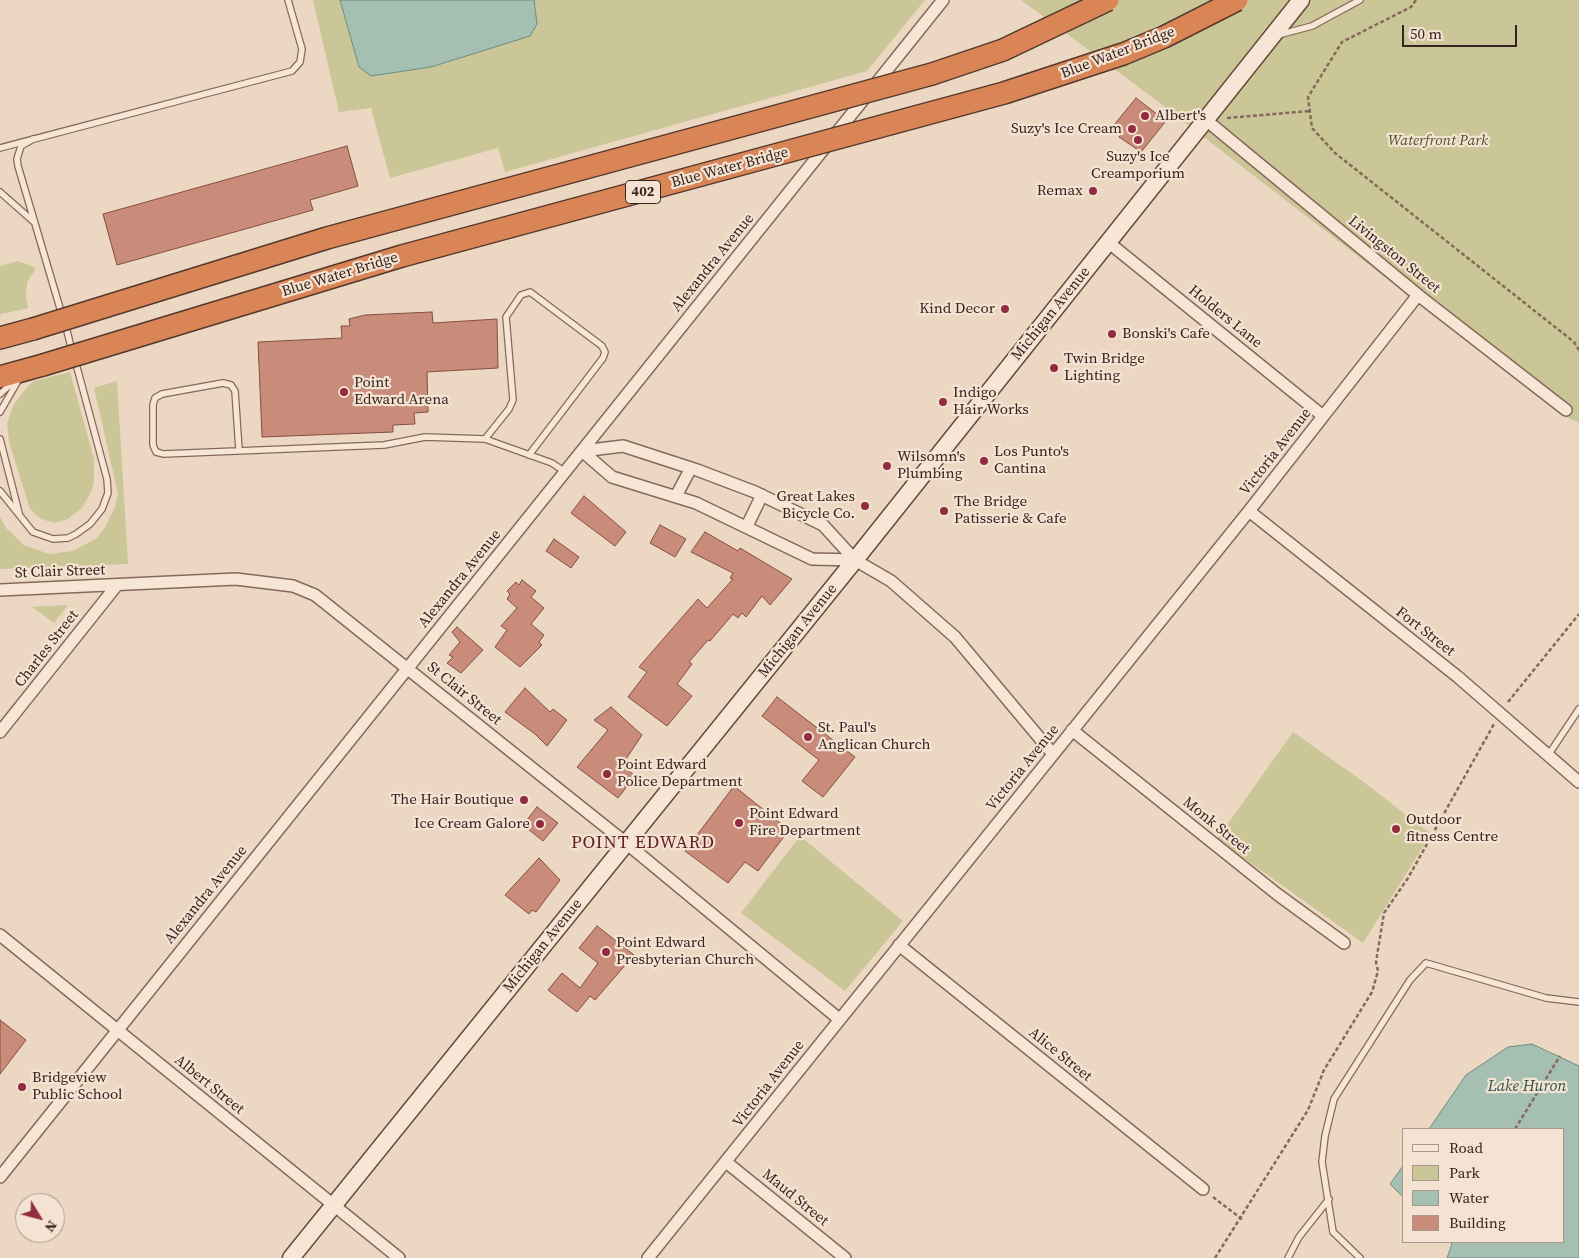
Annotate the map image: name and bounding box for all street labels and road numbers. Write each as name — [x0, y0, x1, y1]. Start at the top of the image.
street label: Blue Water Bridge — [1058, 23, 1178, 83]
street label: Blue Water Bridge — [669, 144, 791, 192]
road number: 402 — [626, 180, 660, 203]
street label: Alexandra Avenue — [668, 210, 758, 316]
street label: Livingston Street — [1344, 212, 1444, 298]
street label: Blue Water Bridge — [280, 249, 400, 301]
street label: Michigan Avenue — [1008, 263, 1094, 365]
street label: Holders Lane — [1184, 282, 1266, 352]
street label: Victoria Avenue — [1236, 405, 1316, 499]
street label: Alexandra Avenue — [415, 526, 505, 632]
street label: St Clair Street — [15, 561, 105, 583]
street label: Michigan Avenue — [755, 580, 841, 682]
street label: Fort Street — [1392, 603, 1458, 661]
street label: Charles Street — [11, 607, 83, 691]
street label: St Clair Street — [423, 659, 505, 729]
street label: Victoria Avenue — [983, 721, 1063, 815]
street label: Monk Street — [1179, 794, 1253, 858]
street label: Alexandra Avenue — [161, 842, 251, 948]
street label: Michigan Avenue — [500, 895, 586, 997]
street label: Alice Street — [1025, 1024, 1095, 1086]
street label: Victoria Avenue — [729, 1037, 809, 1131]
street label: Albert Street — [170, 1051, 248, 1119]
street label: Maud Street — [758, 1166, 832, 1230]

